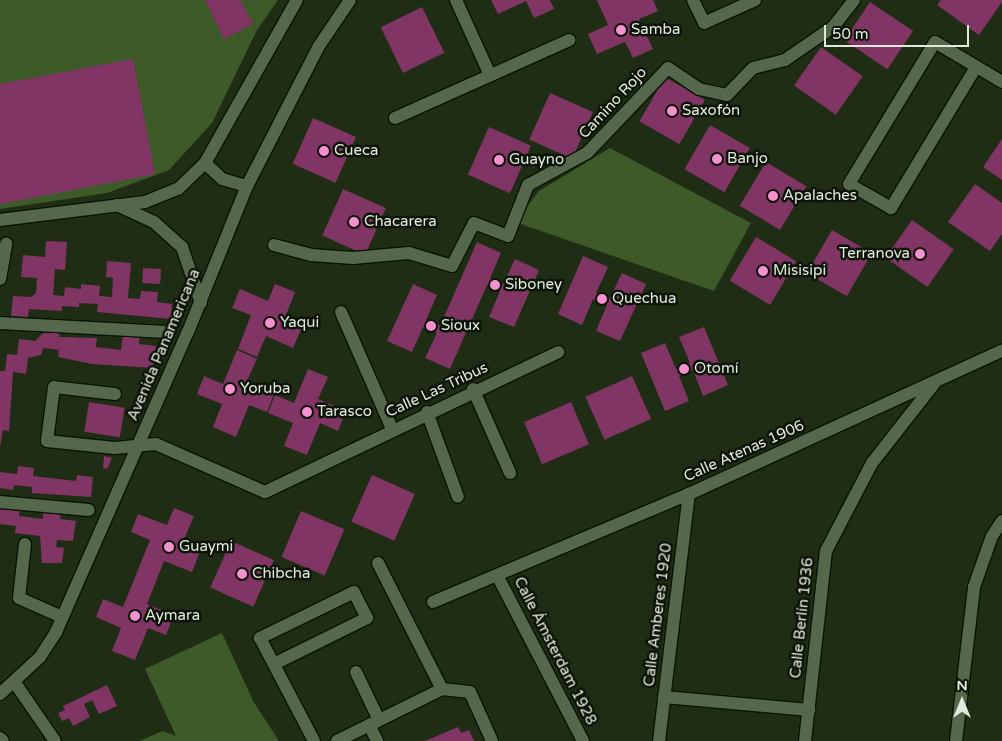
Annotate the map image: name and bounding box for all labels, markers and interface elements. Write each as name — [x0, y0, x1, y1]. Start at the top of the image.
scale bar — [827, 15, 972, 47]
place label: Samba — [631, 21, 680, 39]
marker: Samba — [615, 24, 627, 36]
text: 50 m — [832, 25, 869, 43]
street label: Camino Rojo — [575, 63, 651, 143]
place label: Saxofón — [682, 102, 740, 120]
marker: Saxofón — [666, 105, 678, 117]
place label: Cueca — [334, 142, 378, 160]
marker: Cueca — [318, 145, 330, 157]
place label: Banjo — [727, 150, 768, 168]
place label: Guayno — [509, 151, 564, 169]
marker: Banjo — [711, 153, 723, 165]
marker: Guayno — [493, 154, 505, 166]
place label: Apalaches — [783, 187, 857, 205]
marker: Apalaches — [767, 190, 779, 202]
place label: Chacarera — [364, 213, 437, 231]
marker: Chacarera — [348, 216, 360, 228]
place label: Terranova — [839, 245, 910, 263]
marker: Terranova — [914, 248, 926, 260]
place label: Misisipi — [773, 262, 826, 280]
marker: Misisipi — [757, 265, 769, 277]
street label: Avenida Panamericana — [124, 266, 204, 424]
place label: Siboney — [505, 276, 562, 294]
marker: Siboney — [489, 279, 501, 291]
place label: Quechua — [612, 290, 676, 308]
marker: Quechua — [596, 293, 608, 305]
place label: Yaqui — [280, 314, 319, 332]
marker: Yaqui — [264, 317, 276, 329]
place label: Sioux — [441, 317, 480, 335]
marker: Sioux — [425, 320, 437, 332]
street label: Calle Las Tribus — [383, 359, 491, 421]
place label: Otomí — [694, 360, 738, 378]
marker: Otomí — [678, 363, 690, 375]
place label: Yoruba — [240, 380, 290, 398]
marker: Yoruba — [224, 383, 236, 395]
place label: Tarasco — [317, 403, 372, 421]
marker: Tarasco — [301, 406, 313, 418]
street label: Calle Atenas 1906 — [681, 416, 807, 486]
place label: Guaymi — [179, 538, 233, 556]
marker: Guaymi — [163, 541, 175, 553]
street label: Calle Amberes 1920 — [640, 542, 676, 688]
street label: Calle Berlín 1936 — [787, 557, 817, 679]
place label: Chibcha — [252, 565, 310, 583]
marker: Chibcha — [236, 568, 248, 580]
street label: Calle Ámsterdam 1928 — [510, 574, 600, 728]
place label: Aymara — [145, 607, 200, 625]
marker: Aymara — [129, 610, 141, 622]
north arrow — [937, 676, 987, 726]
text: N — [956, 677, 968, 694]

